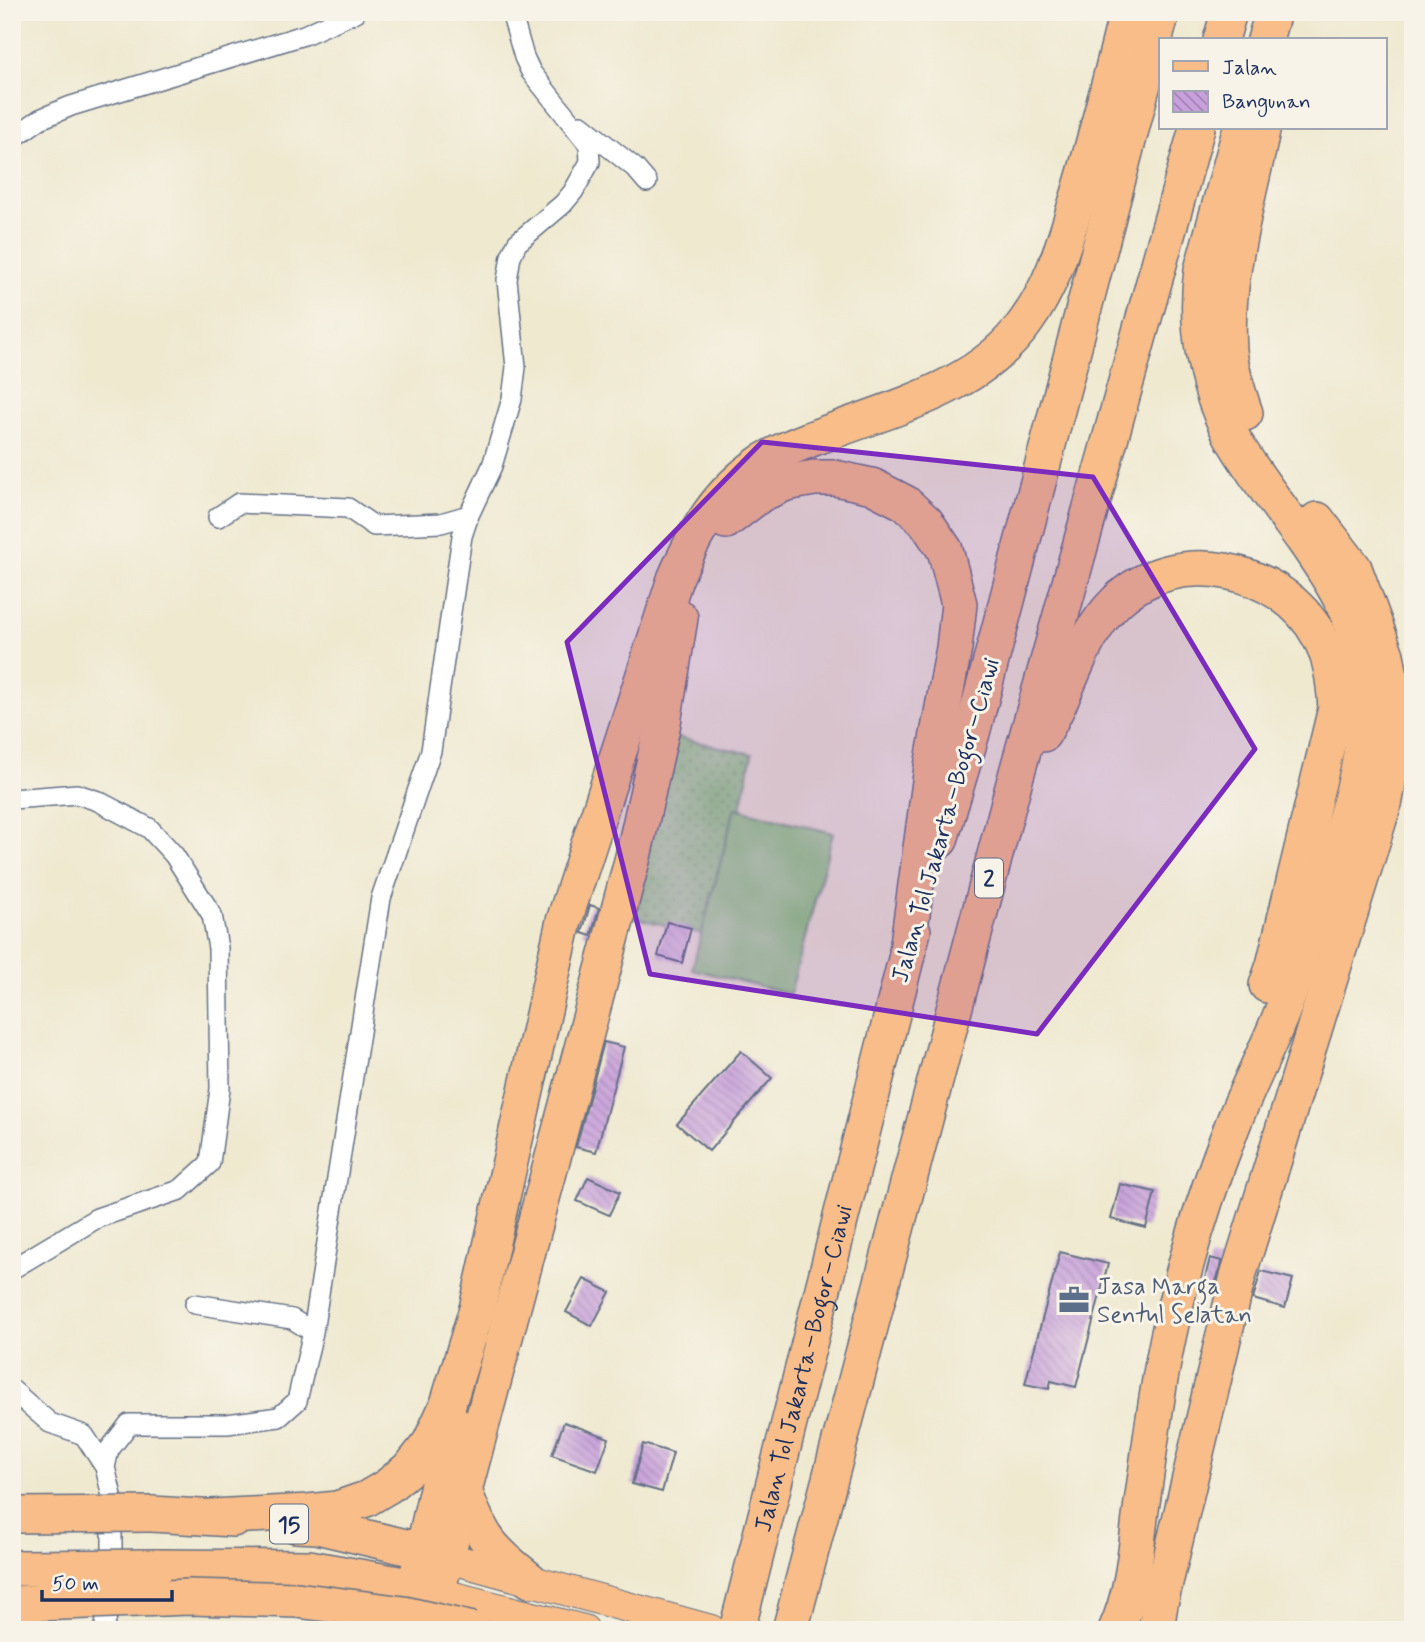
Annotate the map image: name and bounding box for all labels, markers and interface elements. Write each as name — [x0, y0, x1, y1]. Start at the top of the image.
legend — [1159, 38, 1386, 130]
text: Jalan — [1222, 54, 1277, 82]
text: Bangunan — [1222, 88, 1311, 117]
street label: Jalan Tol Jakarta–Bogor–Ciawi — [885, 655, 1011, 987]
road number: 2 — [975, 858, 1003, 898]
street label: Jalan Tol Jakarta–Bogor–Ciawi — [748, 1202, 860, 1535]
place label: Jasa Marga Sentul Selatan — [1097, 1272, 1252, 1331]
office icon: Jasa Marga Sentul Selatan — [1057, 1283, 1091, 1317]
road number: 15 — [270, 1504, 308, 1544]
scale bar — [42, 1558, 172, 1602]
text: 50 m — [52, 1570, 99, 1598]

